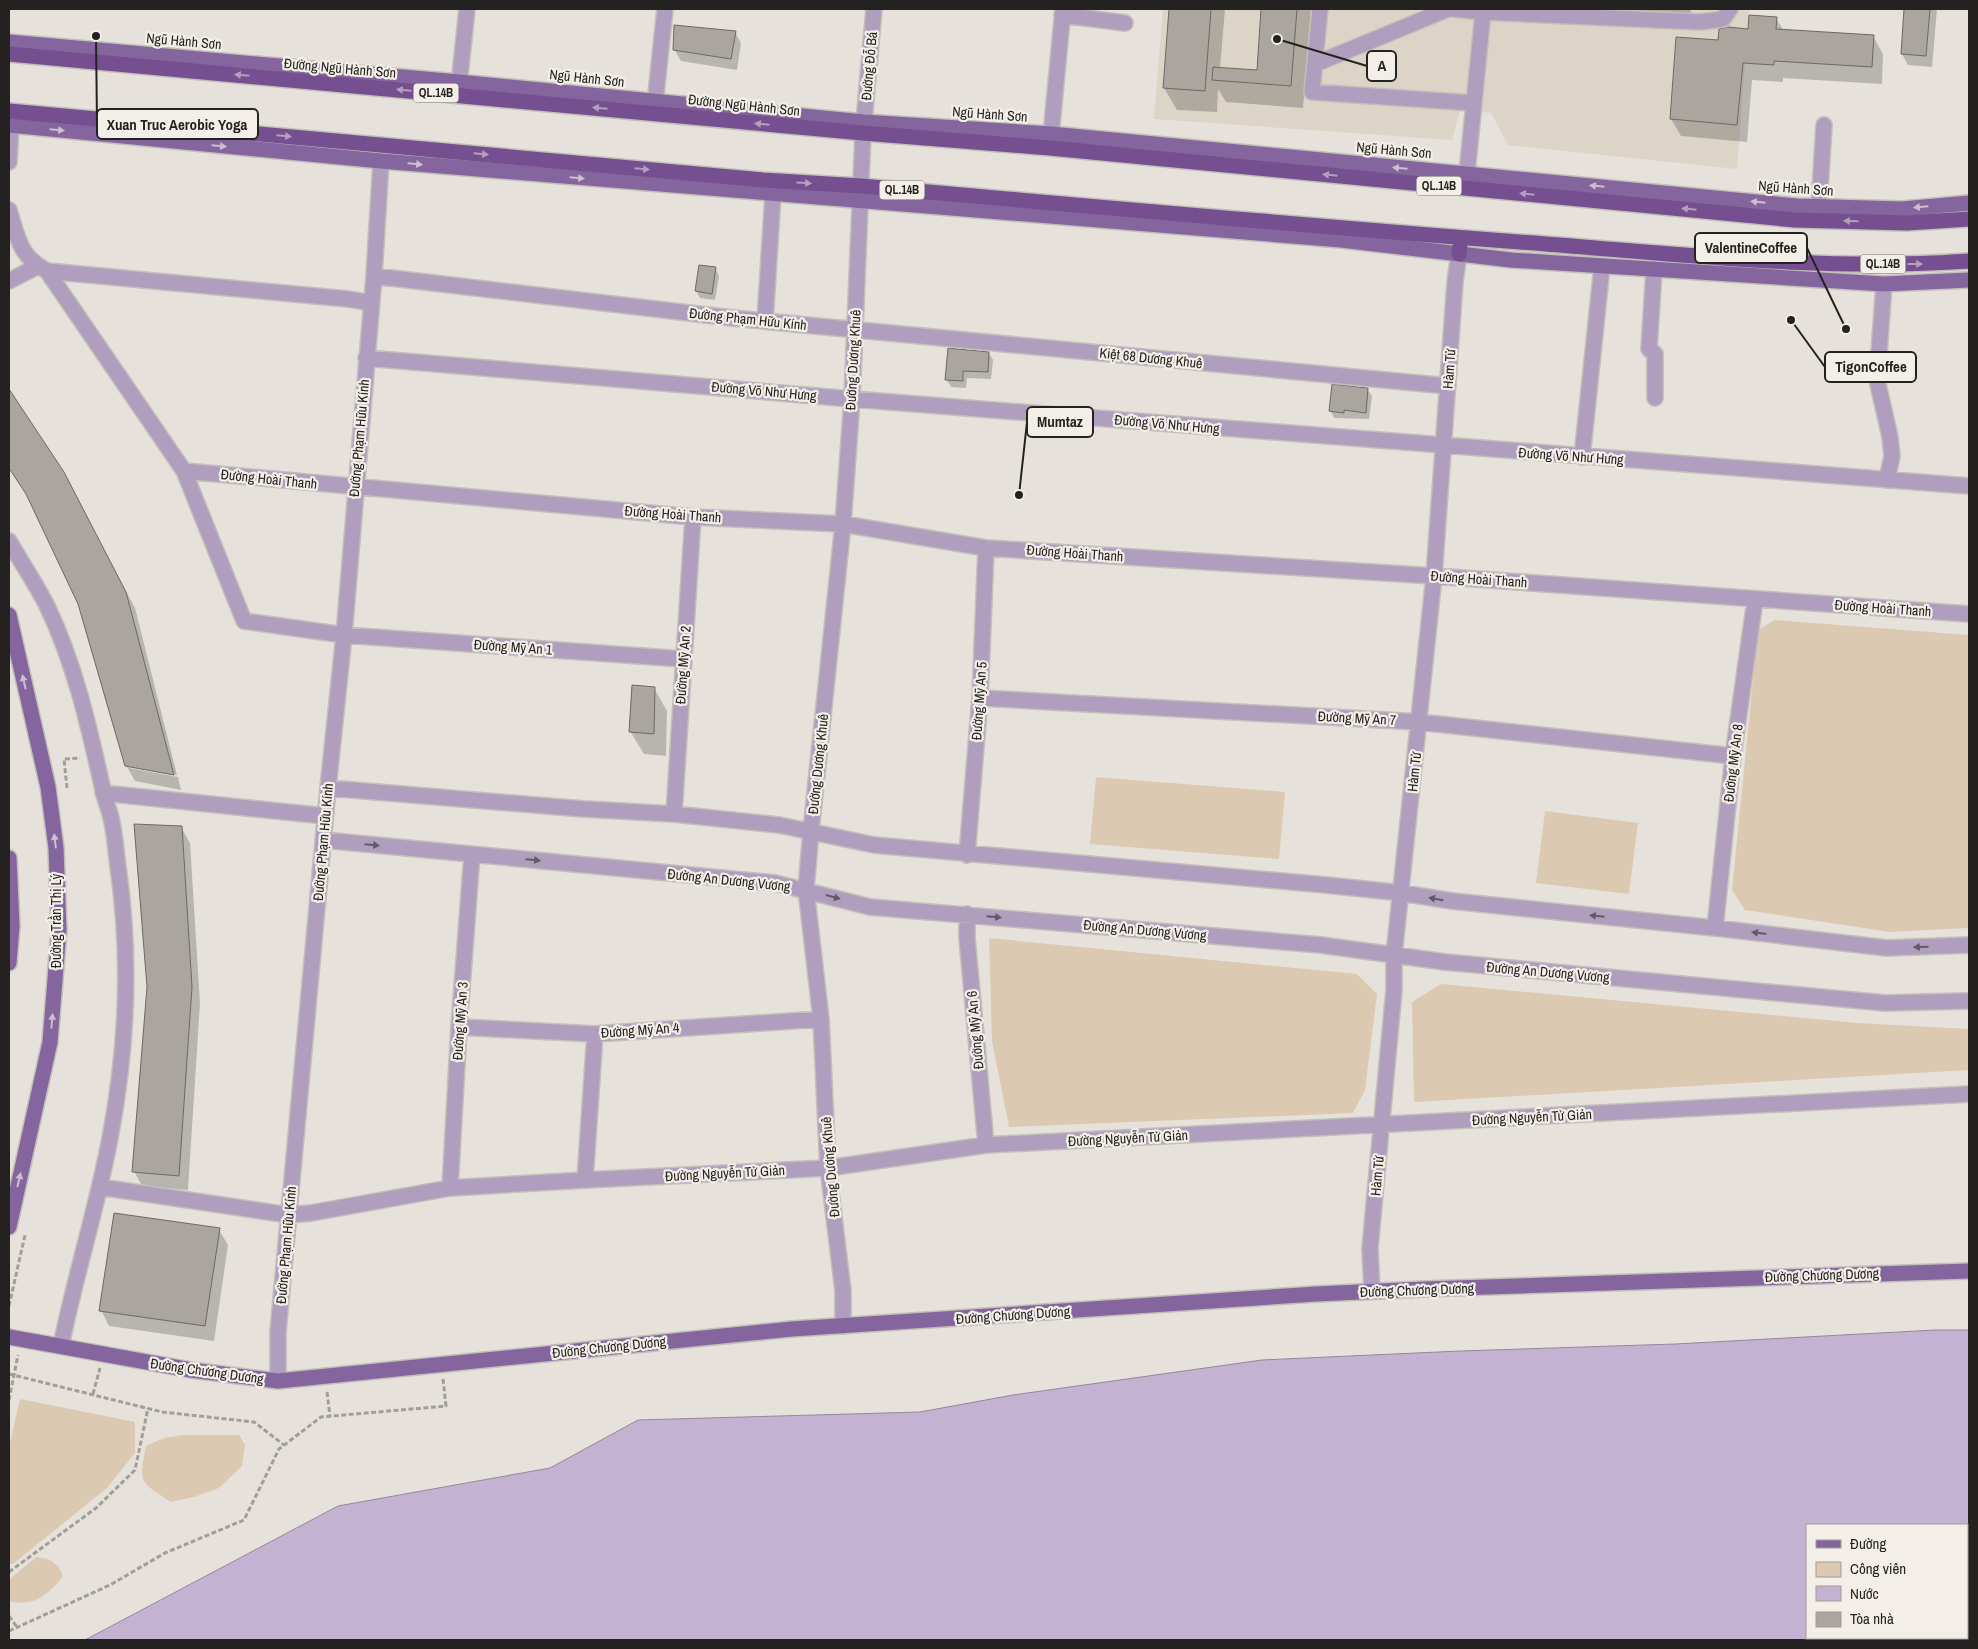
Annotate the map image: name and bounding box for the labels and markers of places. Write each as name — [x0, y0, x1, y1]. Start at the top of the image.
callout: A — [1367, 51, 1396, 81]
callout: Xuan Truc Aerobic Yoga — [97, 109, 258, 139]
callout: ValentineCoffee — [1695, 233, 1807, 263]
callout: TigonCoffee — [1825, 352, 1916, 382]
callout: Mumtaz — [1027, 407, 1093, 437]

